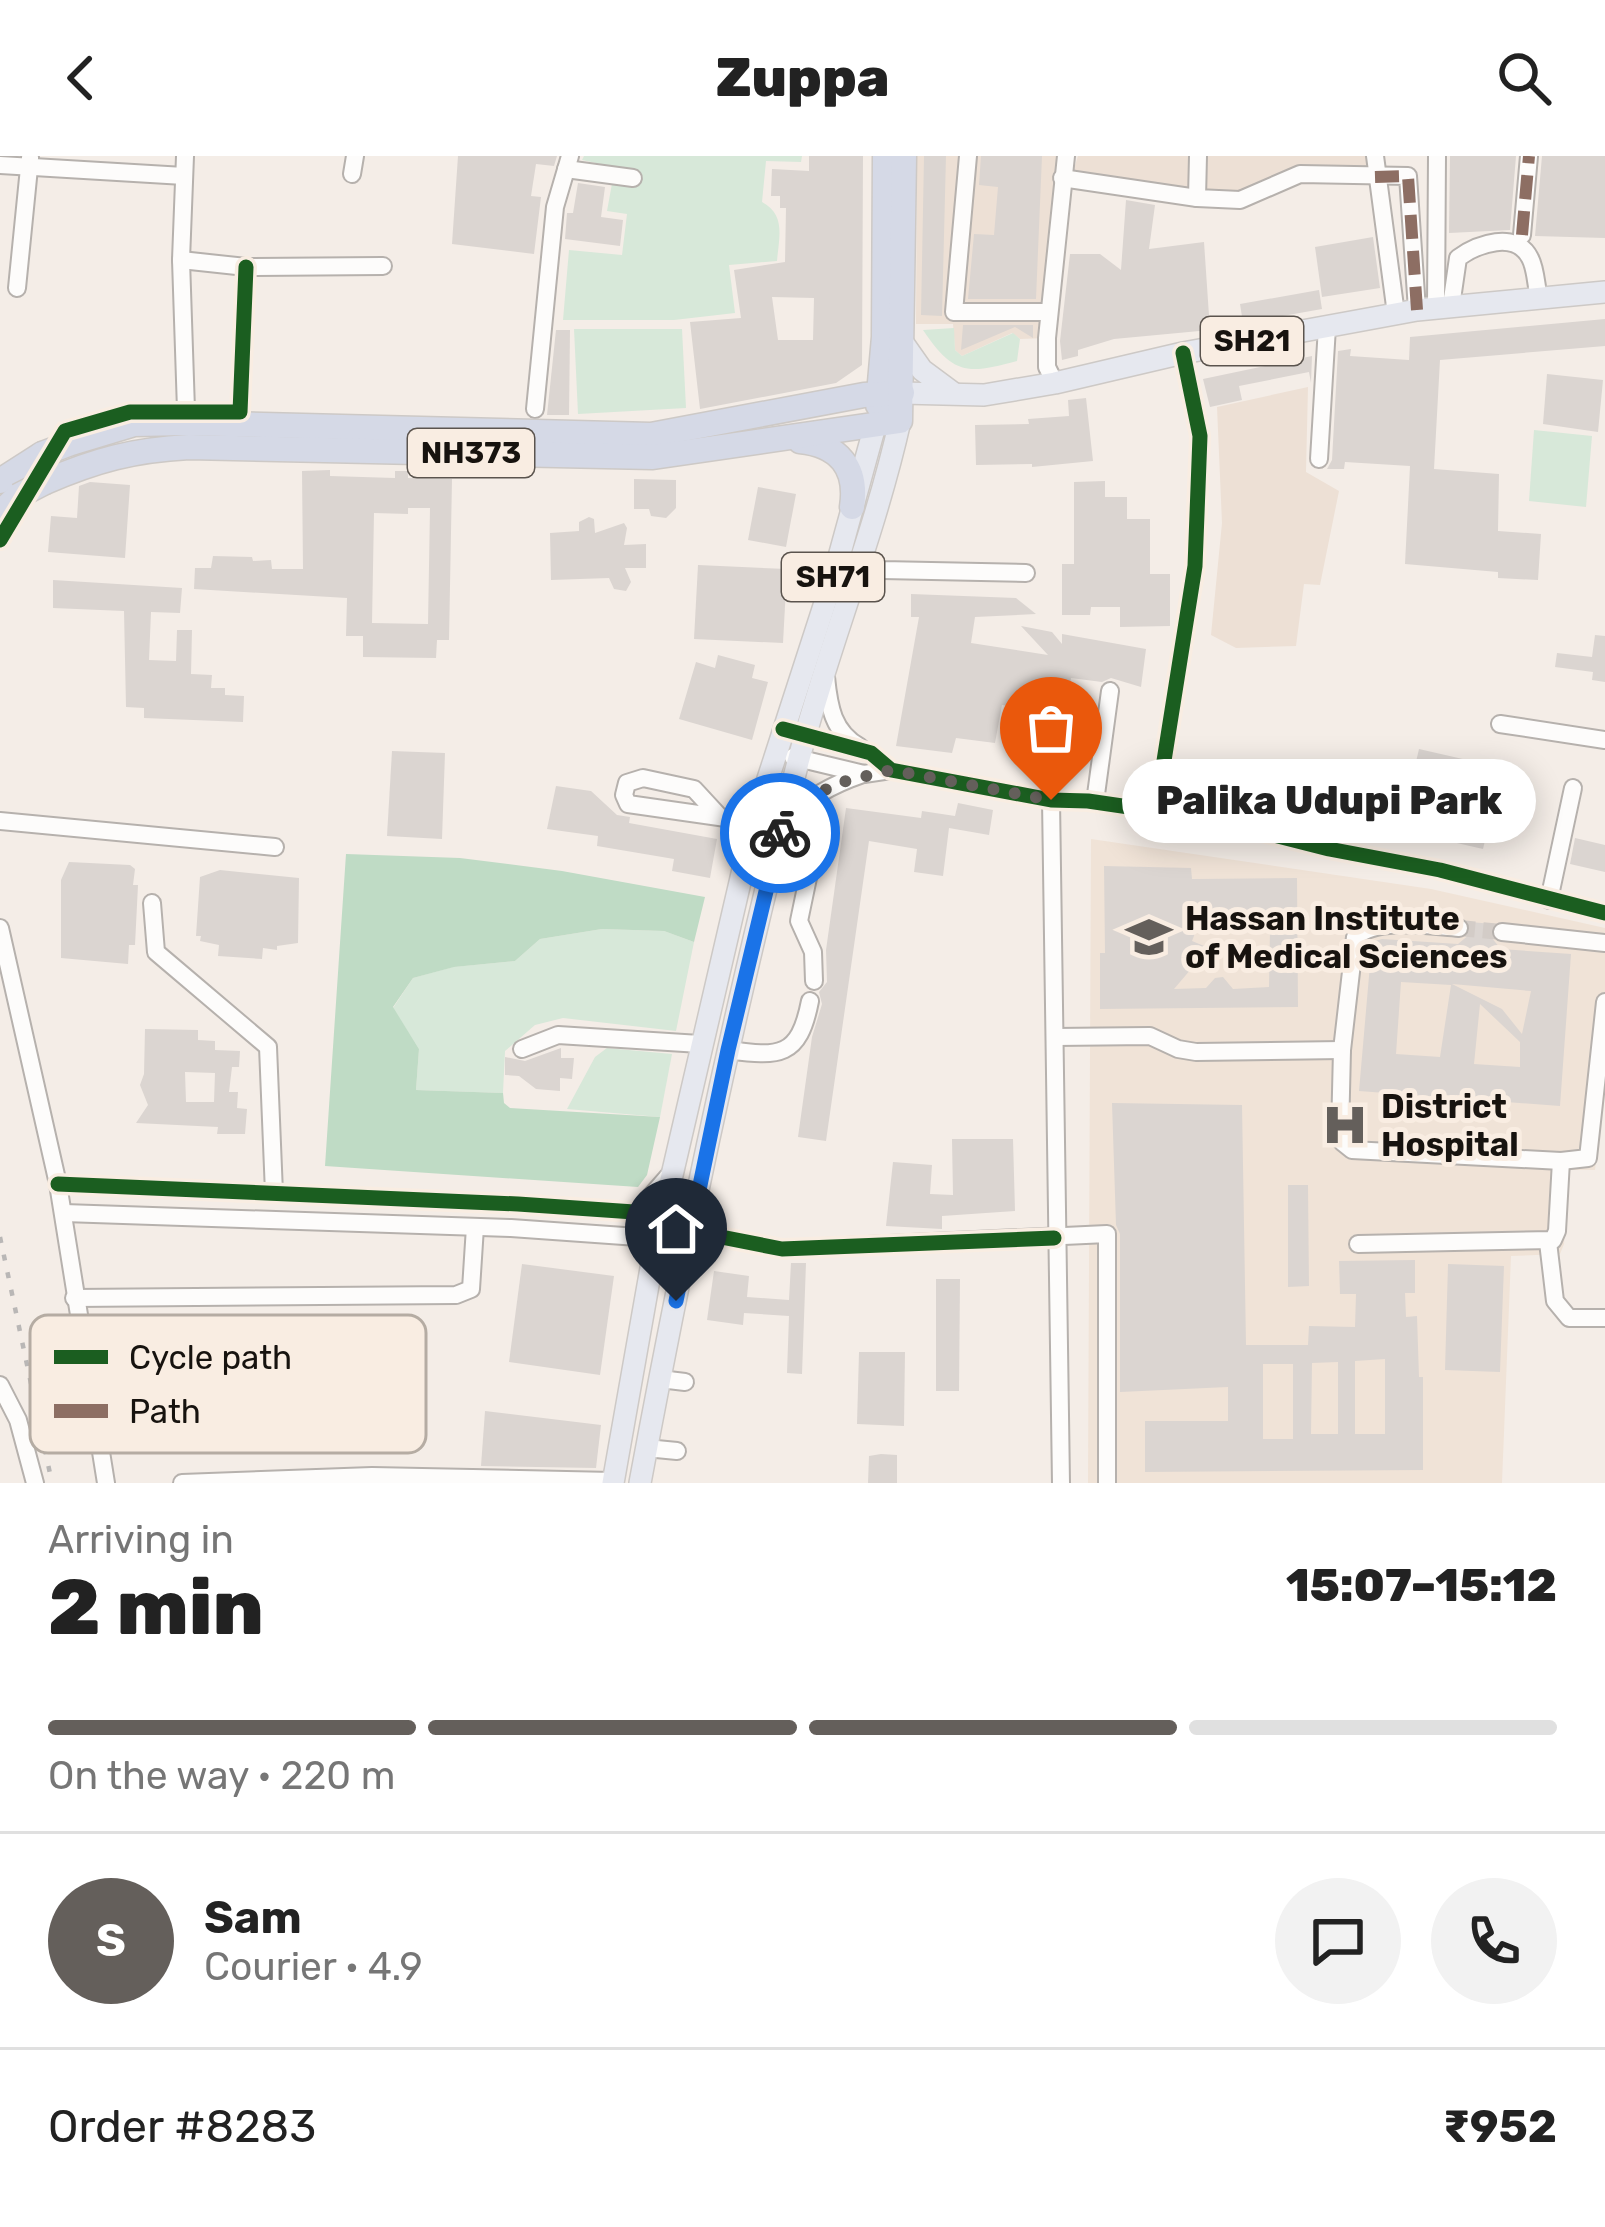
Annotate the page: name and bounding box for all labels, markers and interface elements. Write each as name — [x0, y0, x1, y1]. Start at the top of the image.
icon: back — [48, 45, 114, 111]
icon: search — [1491, 45, 1557, 111]
text: Zuppa — [715, 46, 890, 110]
road number: SH21 — [1201, 317, 1303, 365]
road number: NH373 — [408, 429, 534, 477]
road number: SH71 — [782, 553, 884, 601]
pin — [1000, 677, 1102, 800]
icon: bag — [1018, 695, 1084, 761]
callout: Palika Udupi Park — [1123, 758, 1537, 842]
courier — [720, 773, 840, 893]
text: Palika Udupi Park — [1156, 778, 1502, 824]
icon: bike — [747, 800, 813, 866]
place label: Hassan Institute of Medical Sciences — [1185, 899, 1508, 976]
school or university icon: Hassan Institute of Medical Sciences — [1124, 912, 1174, 962]
place label: District Hospital — [1381, 1087, 1519, 1164]
hospital icon: District Hospital — [1320, 1100, 1370, 1150]
pin — [625, 1178, 727, 1301]
icon: home — [643, 1196, 709, 1262]
legend — [30, 1315, 426, 1453]
text: Cycle path — [129, 1338, 292, 1377]
text: Path — [129, 1392, 201, 1431]
text: Arriving in — [48, 1517, 234, 1563]
text: 15:07–15:12 — [1286, 1559, 1557, 1612]
text: 2 min — [48, 1561, 264, 1654]
text: On the way · 220 m — [48, 1753, 395, 1799]
button: chat — [1275, 1878, 1401, 2004]
button: phone — [1431, 1878, 1557, 2004]
text: Sam — [204, 1891, 302, 1944]
text: S — [96, 1914, 126, 1967]
text: Courier · 4.9 — [204, 1944, 423, 1990]
text: Order #8283 — [48, 2100, 316, 2153]
text: ₹952 — [1443, 2100, 1557, 2153]

